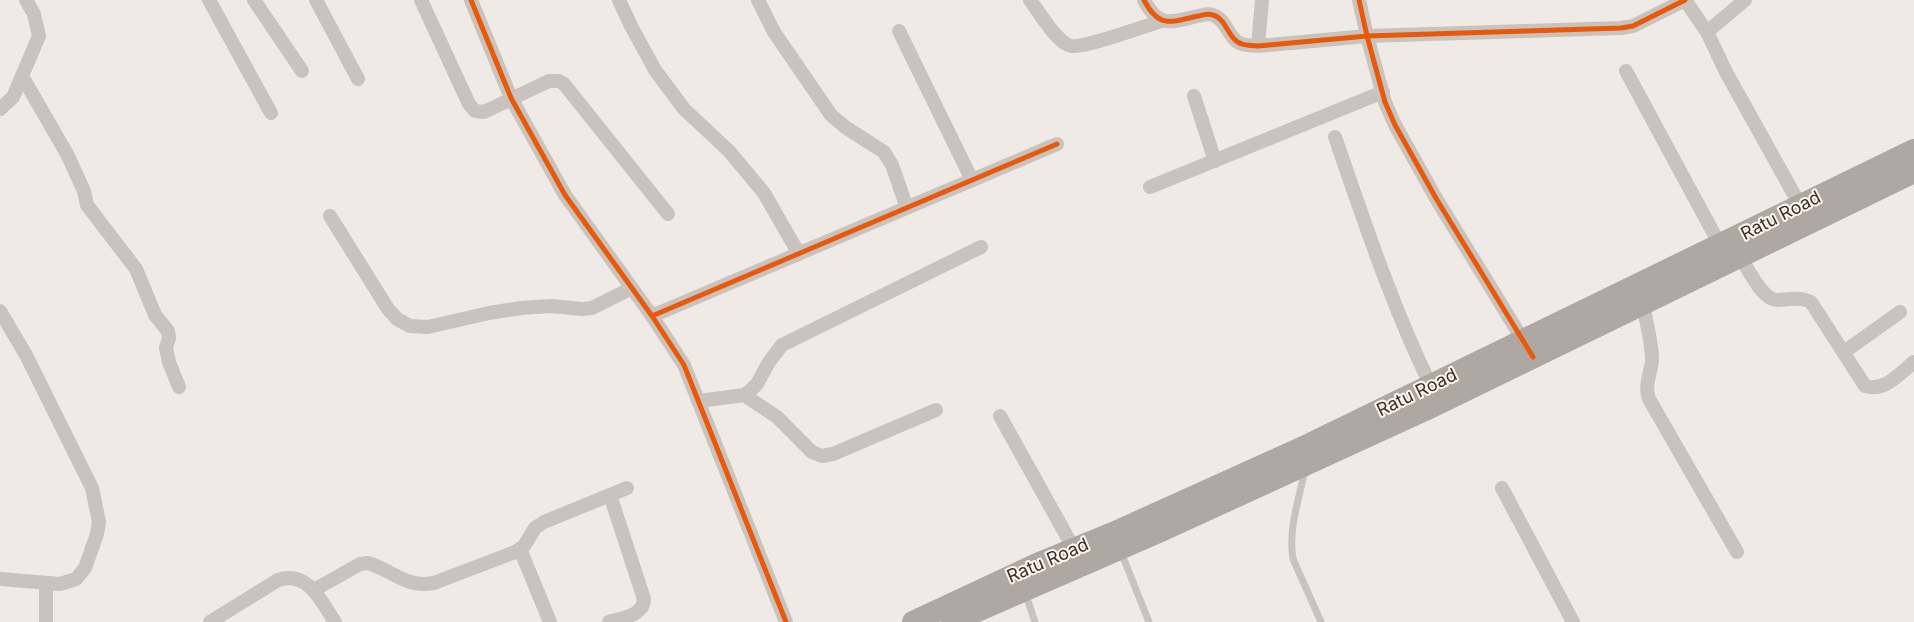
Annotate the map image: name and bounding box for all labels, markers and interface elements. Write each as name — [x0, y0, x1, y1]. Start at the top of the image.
street label: Ratu Road — [1738, 187, 1824, 245]
street label: Ratu Road — [1373, 364, 1461, 422]
street label: Ratu Road — [1004, 534, 1092, 588]

